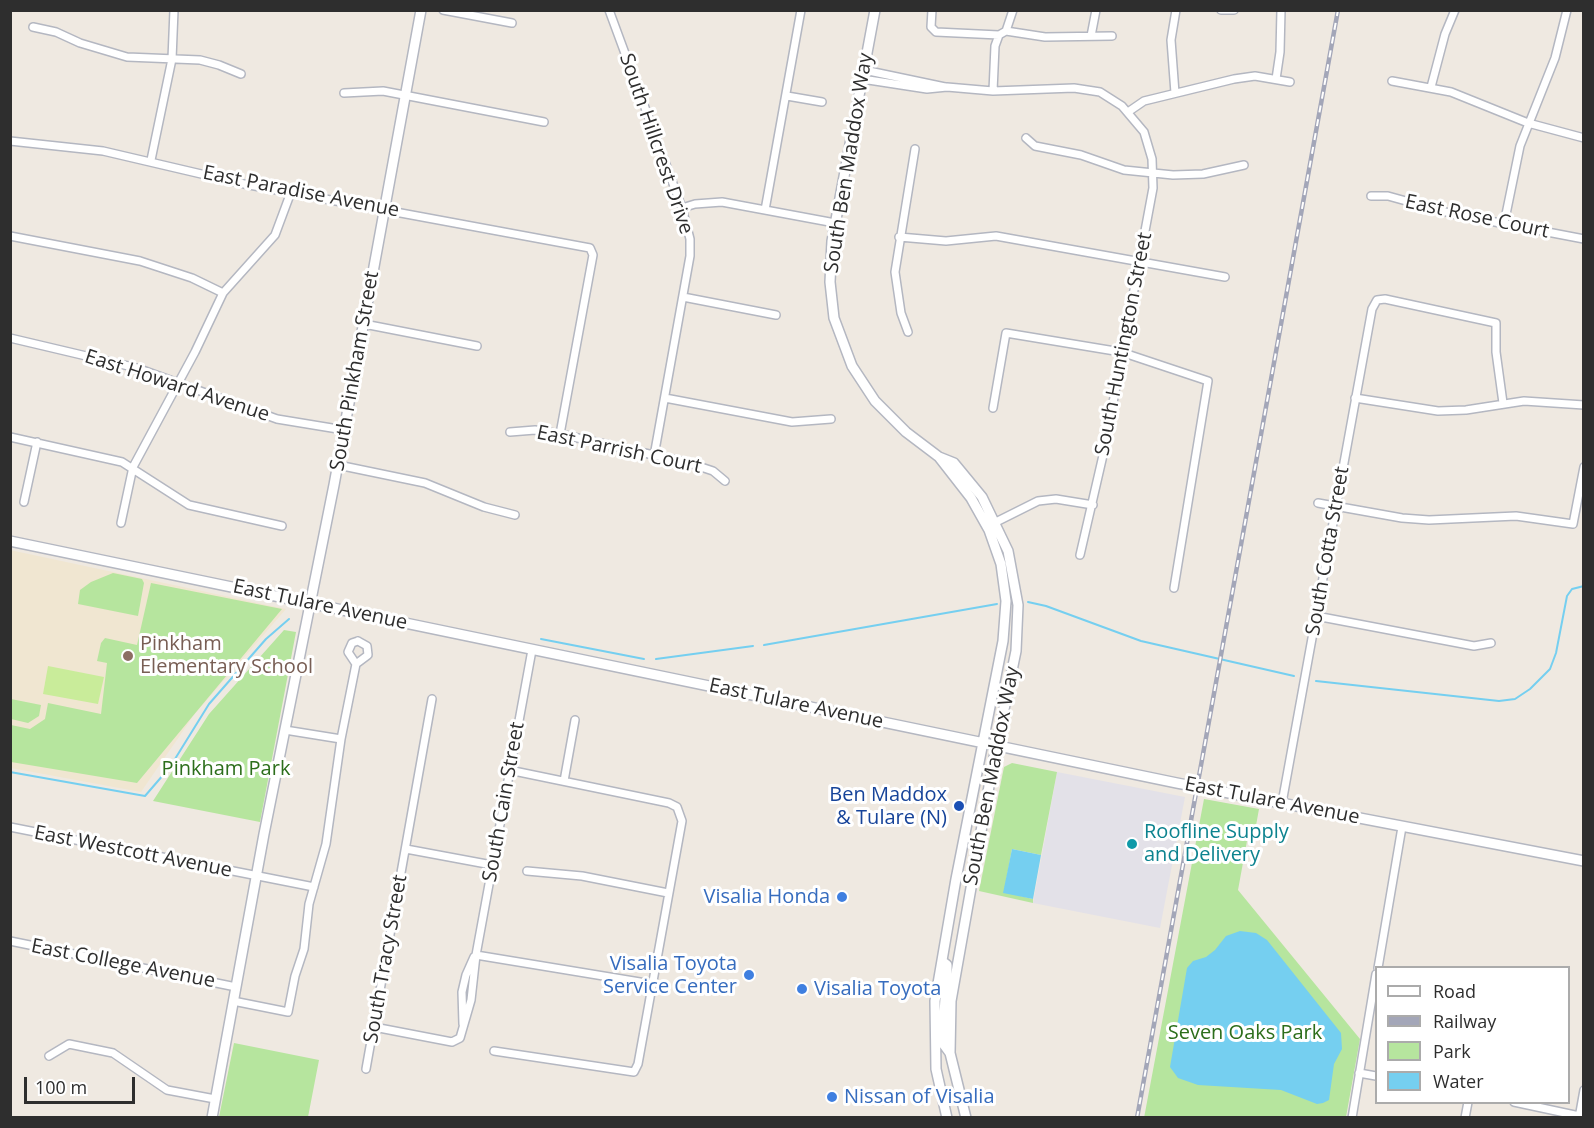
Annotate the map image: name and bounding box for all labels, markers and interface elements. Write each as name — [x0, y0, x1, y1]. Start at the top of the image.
street label: South Hillcrest Drive — [614, 50, 698, 238]
street label: South Ben Maddox Way — [820, 51, 878, 275]
street label: East Paradise Avenue — [201, 161, 401, 223]
street label: East Rose Court — [1403, 190, 1551, 244]
street label: South Huntington Street — [1091, 230, 1157, 458]
street label: South Pinkham Street — [326, 269, 384, 473]
street label: East Howard Avenue — [82, 345, 272, 427]
street label: East Parrish Court — [534, 421, 704, 479]
street label: South Cotta Street — [1301, 465, 1355, 637]
street label: East Tulare Avenue — [231, 575, 409, 635]
place label: Pinkham Elementary School — [140, 632, 313, 679]
marker: Pinkham Elementary School — [121, 649, 135, 663]
street label: South Ben Maddox Way — [959, 665, 1025, 887]
street label: East Tulare Avenue — [707, 674, 885, 734]
street label: South Cain Street — [478, 720, 530, 884]
park label: Pinkham Park — [162, 757, 290, 781]
street label: East Tulare Avenue — [1182, 772, 1362, 830]
place label: Ben Maddox & Tulare (N) — [829, 783, 947, 830]
marker: Ben Maddox & Tulare (N) — [952, 799, 966, 813]
place label: Roofline Supply and Delivery — [1144, 820, 1289, 867]
street label: East Westcott Avenue — [32, 821, 234, 883]
marker: Roofline Supply and Delivery — [1125, 837, 1139, 851]
street label: South Tracy Street — [359, 873, 413, 1045]
place label: Visalia Honda — [704, 885, 830, 909]
marker: Visalia Honda — [835, 890, 849, 904]
street label: East College Avenue — [29, 934, 217, 994]
place label: Visalia Toyota Service Center — [603, 952, 737, 999]
legend — [1375, 966, 1570, 1104]
marker: Visalia Toyota Service Center — [742, 968, 756, 982]
place label: Visalia Toyota — [814, 977, 941, 1001]
text: Road — [1433, 979, 1476, 1003]
marker: Visalia Toyota — [795, 982, 809, 996]
text: Railway — [1433, 1009, 1496, 1033]
park label: Seven Oaks Park — [1168, 1021, 1322, 1045]
text: Park — [1433, 1039, 1471, 1063]
scale bar — [27, 1065, 138, 1103]
text: Water — [1433, 1069, 1484, 1093]
text: 100 m — [35, 1075, 87, 1099]
place label: Nissan of Visalia — [844, 1085, 995, 1109]
marker: Nissan of Visalia — [825, 1090, 839, 1104]

